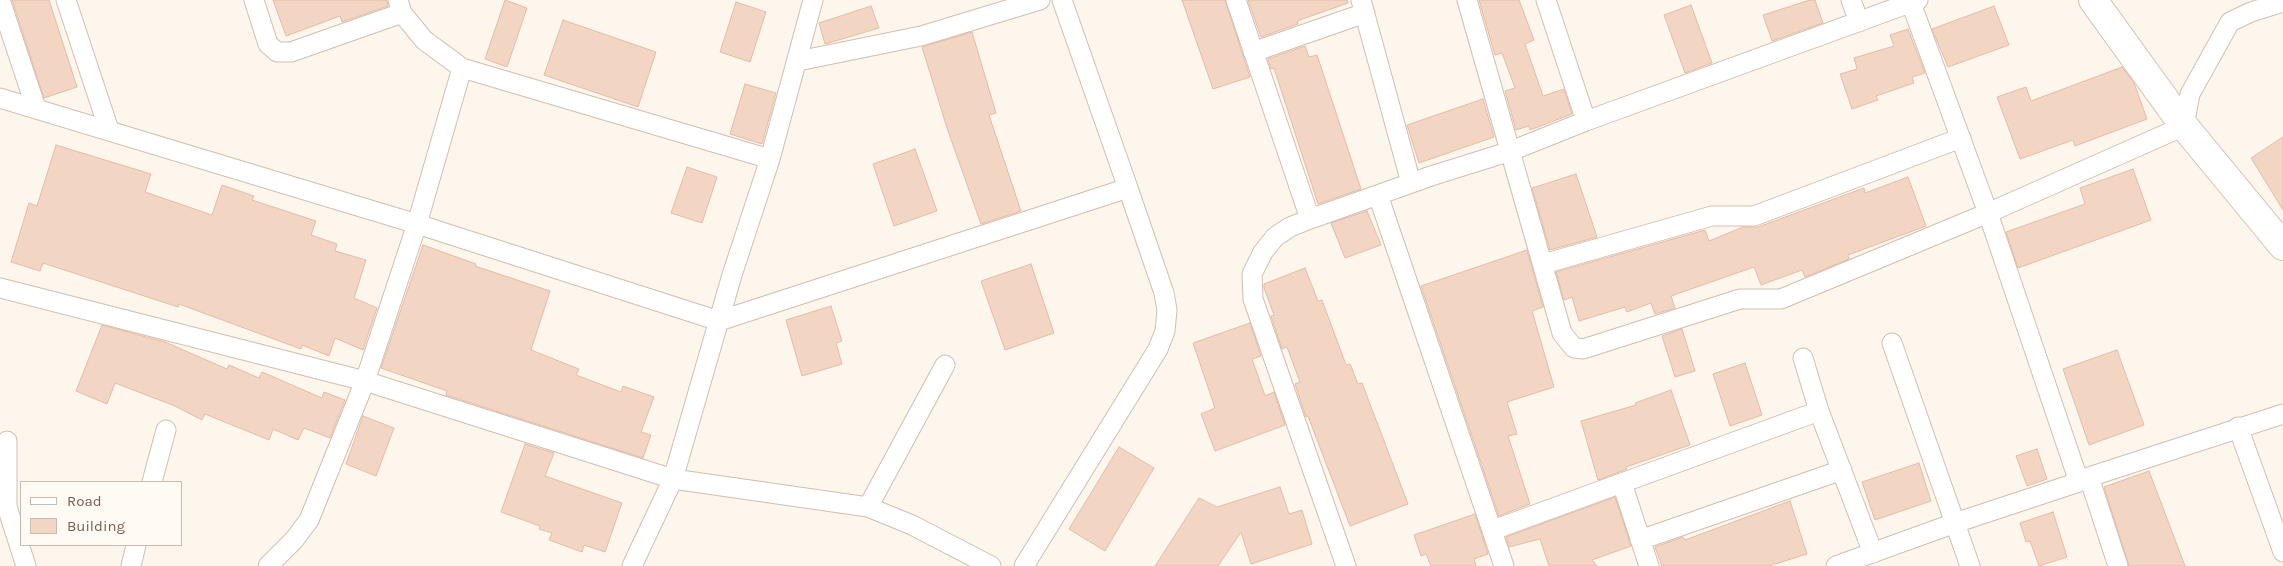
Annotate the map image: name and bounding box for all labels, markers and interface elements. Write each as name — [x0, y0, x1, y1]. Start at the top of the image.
legend — [20, 481, 182, 546]
text: Road — [67, 492, 102, 510]
text: Building — [67, 517, 125, 535]

